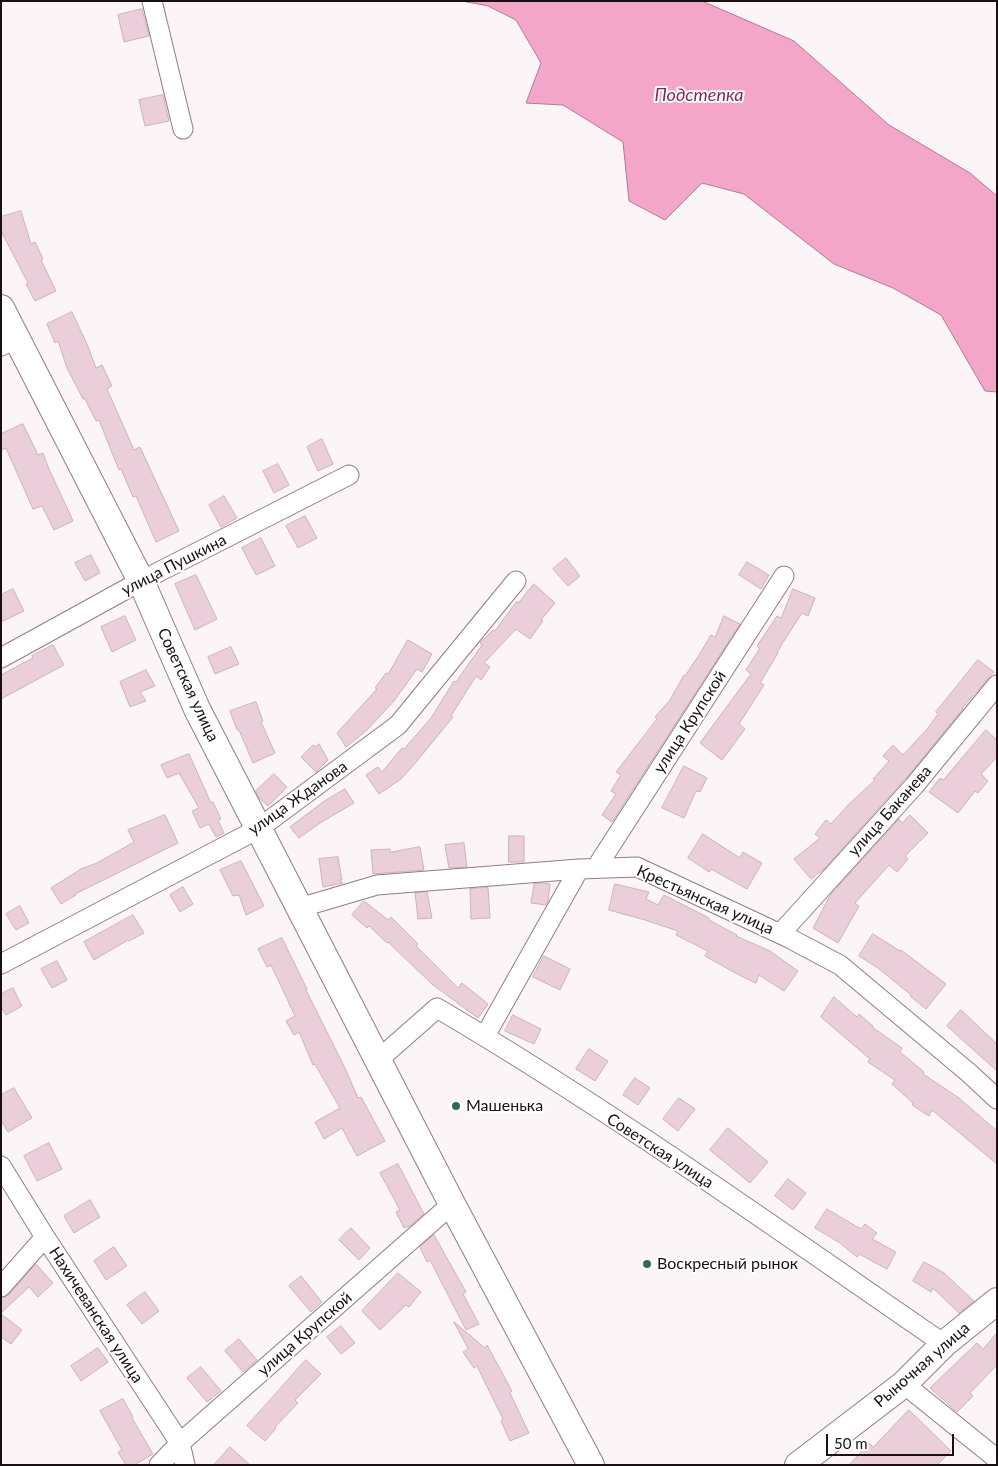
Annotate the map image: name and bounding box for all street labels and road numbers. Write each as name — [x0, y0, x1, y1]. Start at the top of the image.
street label: улица Пушкина — [118, 530, 230, 600]
street label: Советская улица — [153, 625, 223, 745]
street label: улица Крупской — [650, 667, 730, 777]
street label: улица Жданова — [245, 757, 351, 839]
street label: улица Баканева — [844, 762, 936, 860]
street label: Крестьянская улица — [634, 861, 776, 939]
street label: Советская улица — [603, 1109, 717, 1193]
street label: Нахичеванская улица — [45, 1243, 147, 1387]
street label: улица Крупской — [254, 1288, 356, 1380]
street label: Рыночная улица — [870, 1318, 974, 1412]

